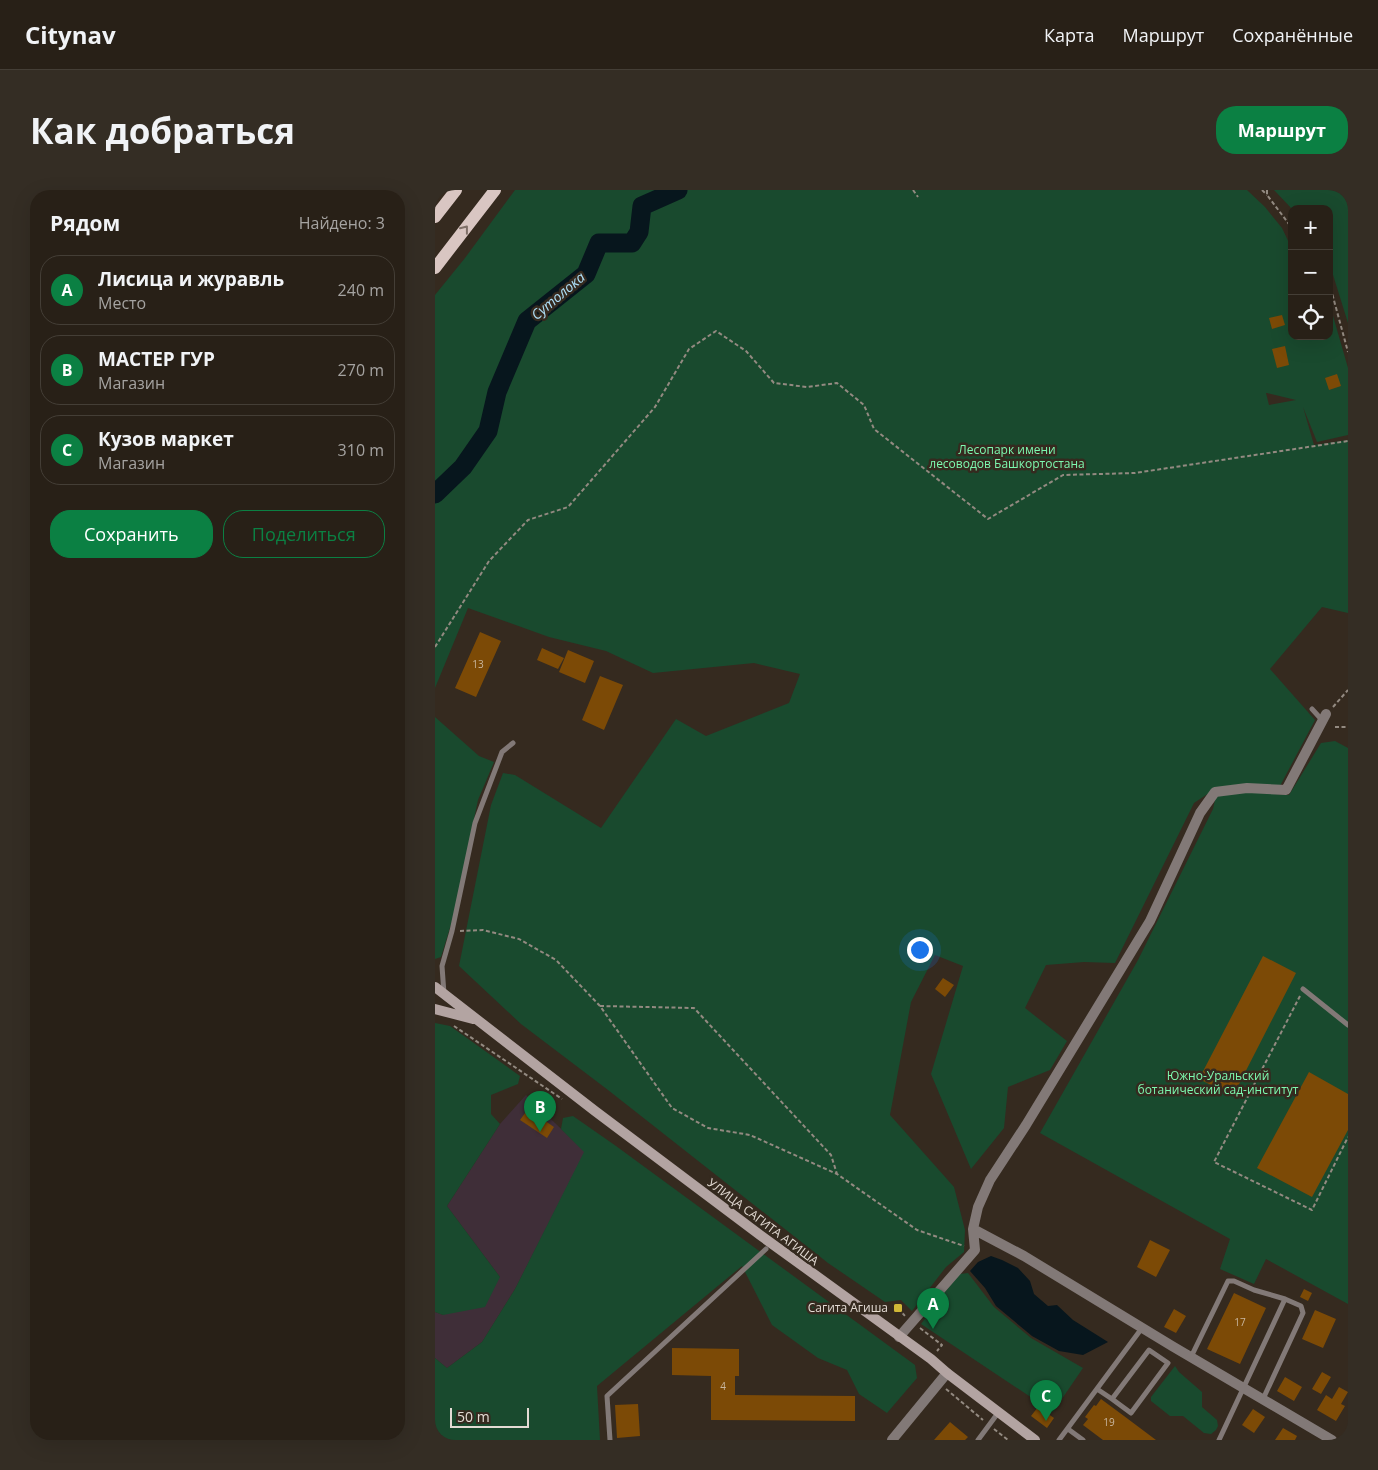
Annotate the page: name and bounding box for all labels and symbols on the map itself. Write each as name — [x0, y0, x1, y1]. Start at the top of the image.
one-way arrow — [459, 226, 467, 235]
water label: Сутолока — [527, 267, 589, 324]
park label: Лесопарк имени лесоводов Башкортостана — [929, 441, 1085, 472]
house number: 13 — [472, 657, 484, 671]
your location — [907, 937, 933, 963]
park label: Южно-Уральский ботанический сад-институт — [1138, 1067, 1299, 1098]
pin: B — [524, 1091, 556, 1132]
street label: УЛИЦА САГИТА АГИША — [704, 1174, 823, 1269]
pin: A — [917, 1288, 949, 1329]
place label: Сагита Агиша — [808, 1299, 888, 1316]
marker: Сагита Агиша — [892, 1302, 904, 1314]
house number: 17 — [1234, 1315, 1246, 1329]
house number: 4 — [720, 1379, 726, 1393]
pin: C — [1030, 1380, 1062, 1421]
scale bar — [450, 1405, 529, 1428]
house number: 19 — [1103, 1415, 1115, 1429]

